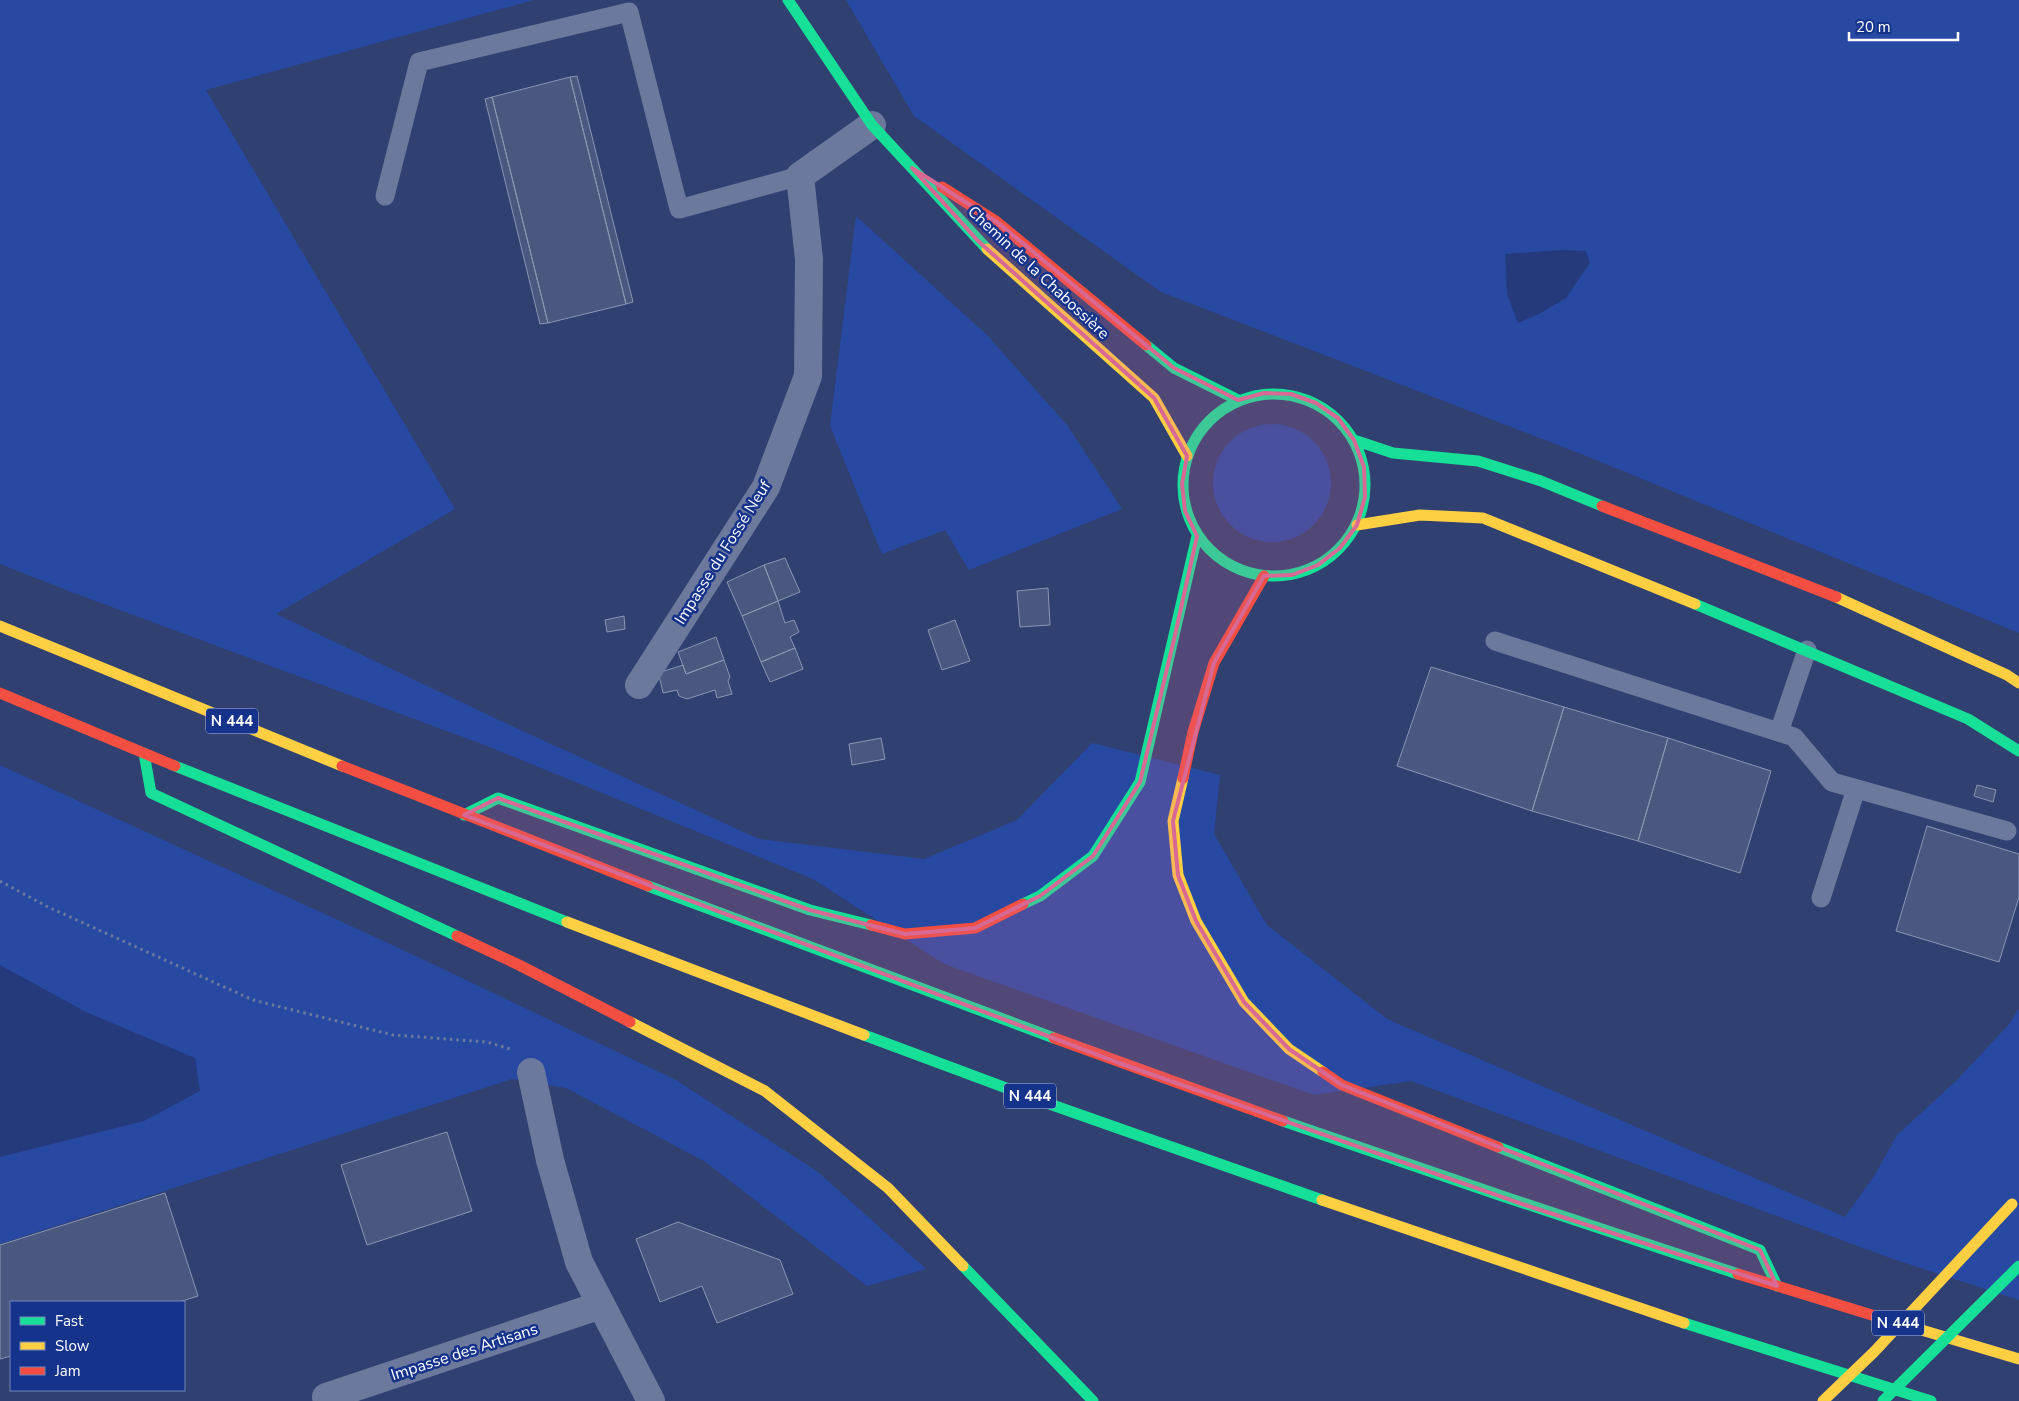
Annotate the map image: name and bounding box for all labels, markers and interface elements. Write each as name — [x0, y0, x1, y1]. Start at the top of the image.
scale bar — [1849, 10, 1958, 42]
text: 20 m — [1856, 17, 1891, 37]
street label: Chemin de la Chabossière — [963, 201, 1114, 344]
street label: Impasse du Fossé Neuf — [670, 476, 777, 629]
road number: N 444 — [206, 708, 258, 734]
road number: N 444 — [1004, 1084, 1056, 1108]
legend — [10, 1301, 185, 1391]
road number: N 444 — [1872, 1310, 1924, 1336]
text: Fast — [55, 1311, 84, 1331]
street label: Impasse des Artisans — [388, 1318, 541, 1386]
text: Slow — [55, 1336, 90, 1356]
text: Jam — [54, 1361, 81, 1381]

